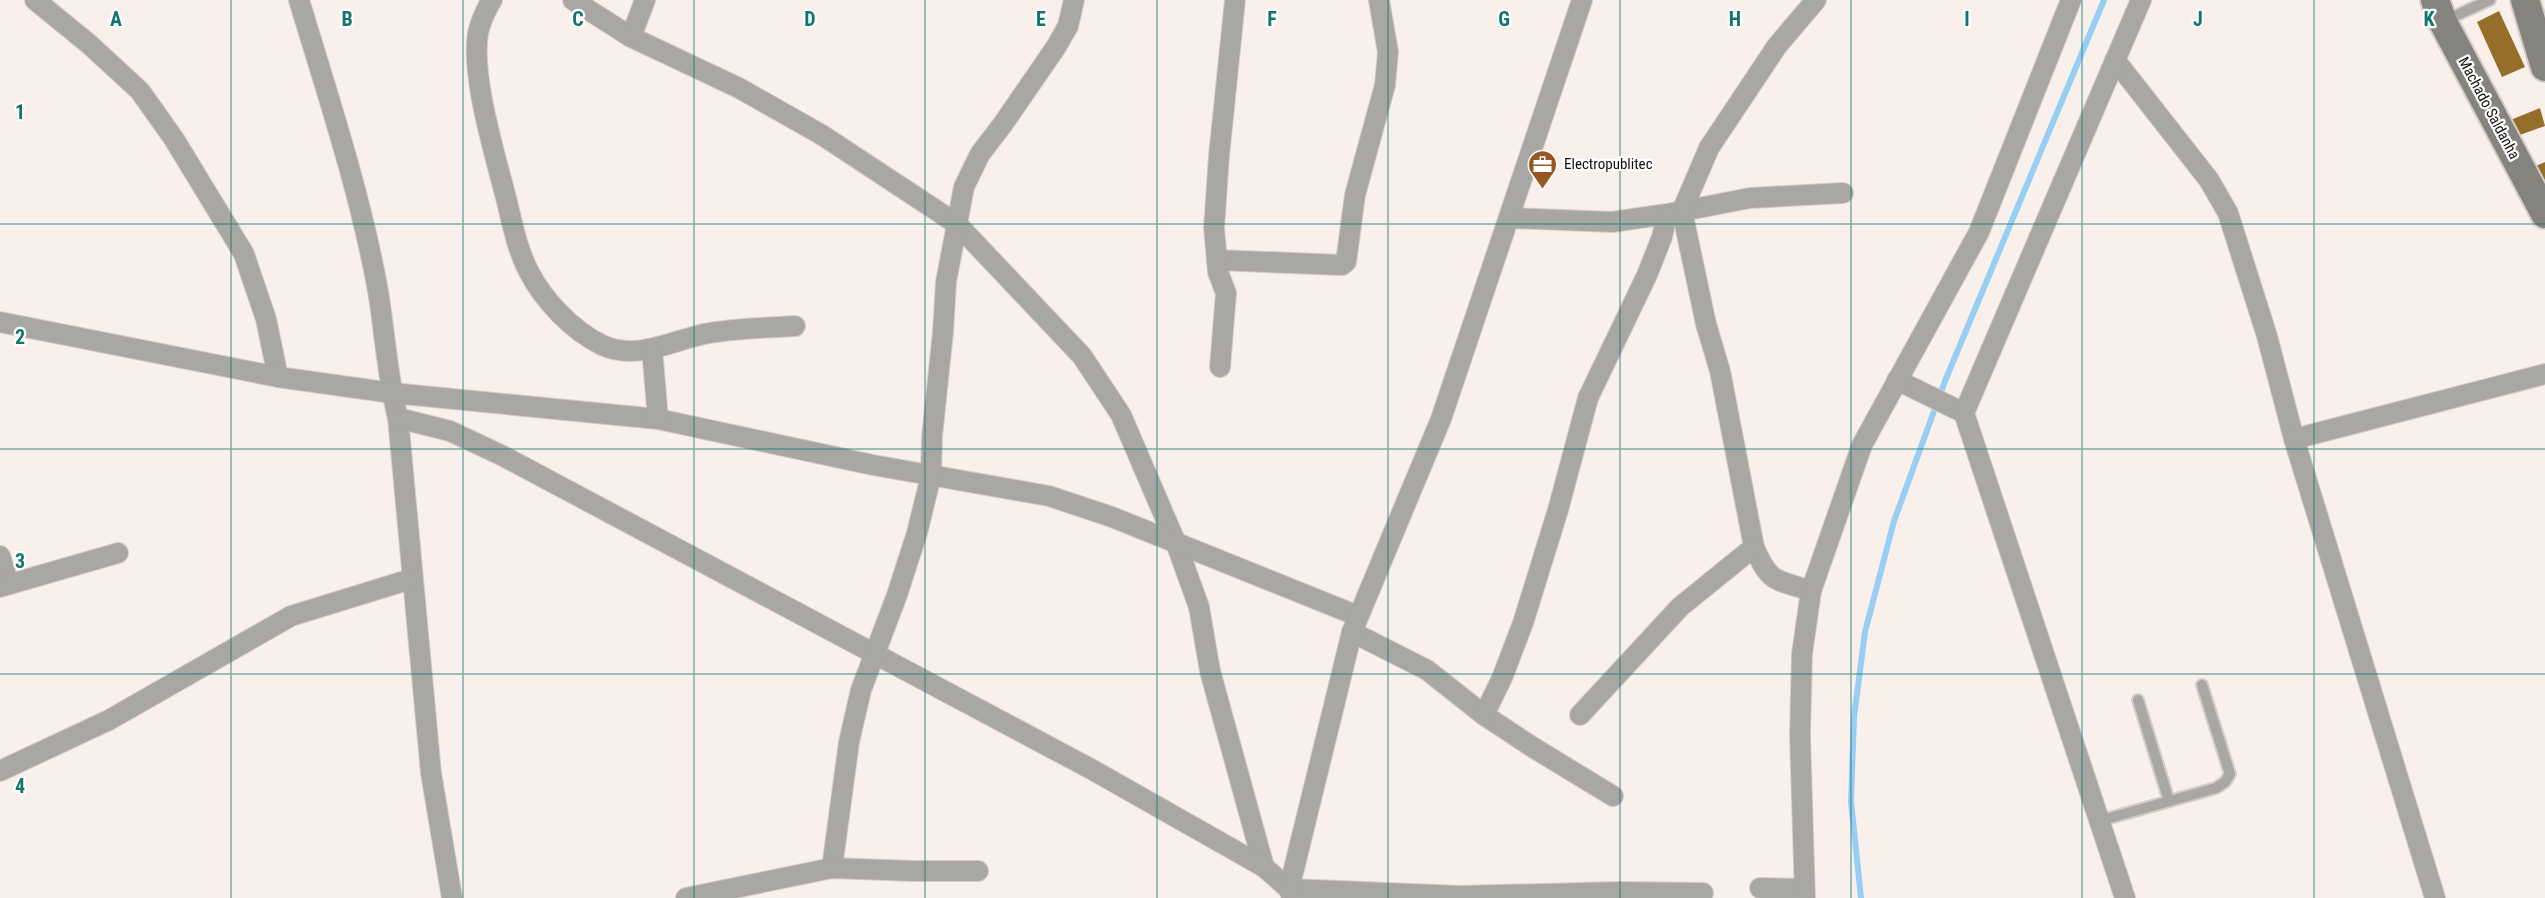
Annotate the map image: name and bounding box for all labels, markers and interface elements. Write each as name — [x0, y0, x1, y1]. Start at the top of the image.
text: A — [110, 7, 122, 31]
text: B — [341, 7, 353, 31]
text: C — [572, 7, 584, 31]
text: D — [804, 7, 816, 31]
text: E — [1036, 7, 1046, 31]
text: F — [1267, 7, 1277, 31]
text: G — [1498, 7, 1510, 31]
text: H — [1729, 7, 1741, 31]
text: I — [1964, 7, 1970, 31]
text: J — [2193, 7, 2203, 31]
text: K — [2423, 7, 2435, 31]
street label: Machado Saldanha — [2455, 54, 2523, 162]
text: 1 — [15, 100, 25, 124]
office icon: Electropublitec — [1527, 148, 1559, 190]
place label: Electropublitec — [1564, 155, 1653, 173]
text: 2 — [15, 325, 25, 349]
text: 3 — [15, 549, 25, 573]
text: 4 — [15, 774, 25, 798]

